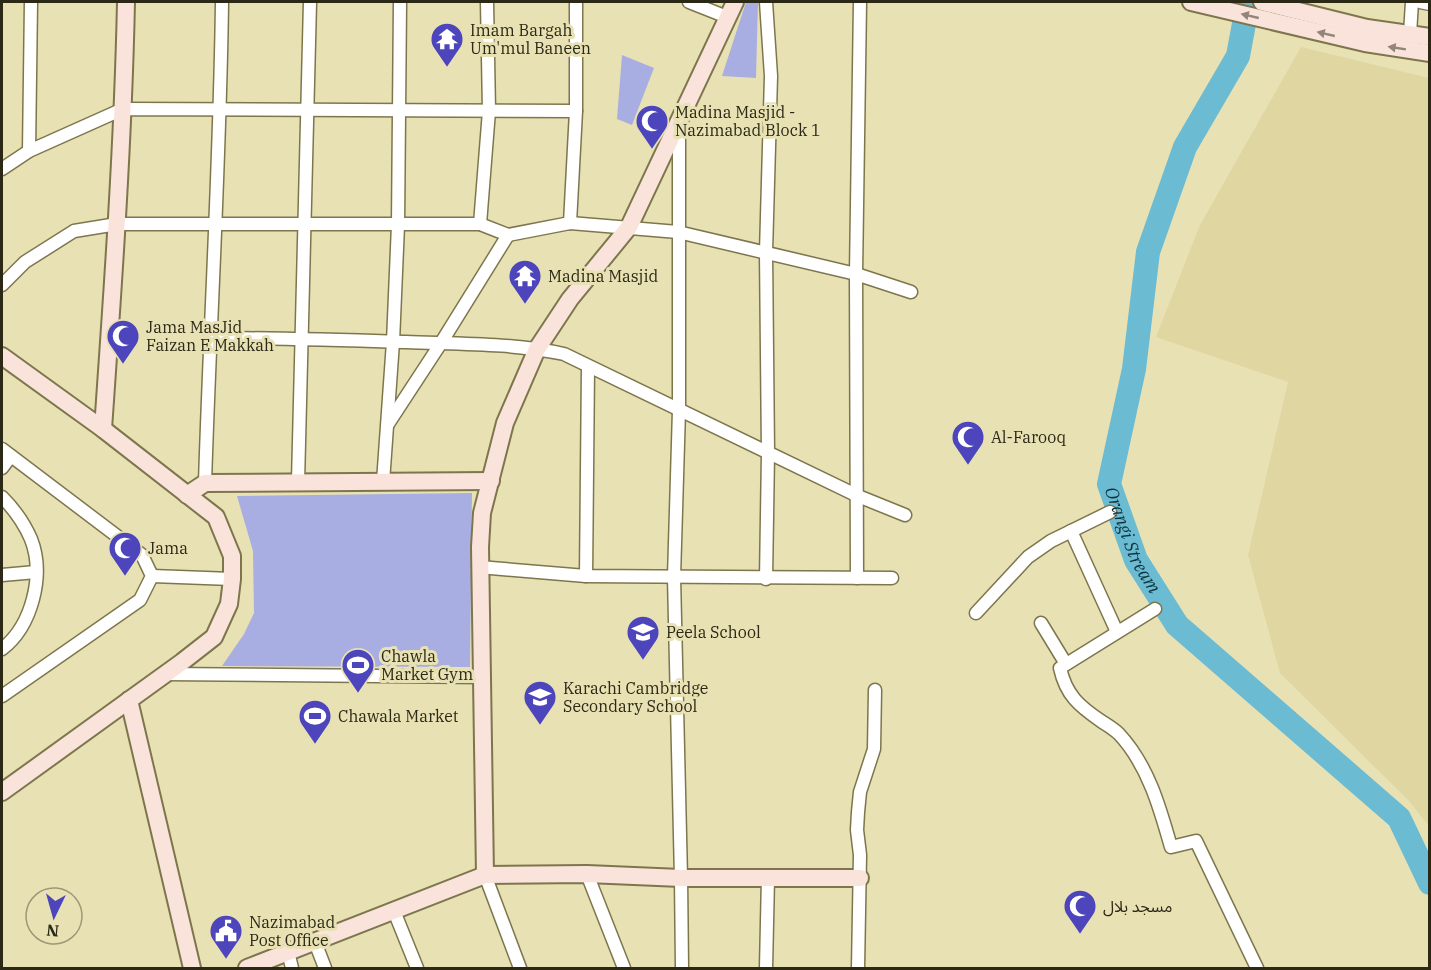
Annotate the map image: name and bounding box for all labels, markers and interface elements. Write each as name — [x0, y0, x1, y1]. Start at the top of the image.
one-way arrow — [1241, 11, 1260, 20]
place label: Imam Bargah Um'mul Baneen — [470, 20, 591, 58]
temple icon: Imam Bargah Um'mul Baneen — [429, 21, 465, 68]
one-way arrow — [1317, 28, 1335, 38]
one-way arrow — [1387, 43, 1406, 52]
place label: Madina Masjid - Nazimabad Block 1 — [675, 102, 821, 140]
mosque icon: Madina Masjid - Nazimabad Block 1 — [634, 103, 670, 150]
temple icon: Madina Masjid — [507, 258, 543, 305]
place label: Madina Masjid — [548, 266, 659, 286]
place label: Jama MasJid Faizan E Makkah — [146, 317, 274, 355]
mosque icon: Jama MasJid Faizan E Makkah — [105, 318, 141, 365]
mosque icon: Al-Farooq — [950, 419, 986, 466]
place label: Al-Farooq — [991, 427, 1066, 447]
water label: Orangi Stream — [1100, 483, 1166, 598]
mosque icon: Jama — [107, 530, 143, 577]
place label: Jama — [148, 538, 188, 558]
school or university icon: Peela School — [625, 614, 661, 661]
place label: Peela School — [666, 622, 761, 642]
place label: Chawla Market Gym — [381, 646, 473, 684]
sports icon: Chawla Market Gym — [340, 647, 376, 694]
place label: Karachi Cambridge Secondary School — [563, 678, 708, 716]
school or university icon: Karachi Cambridge Secondary School — [522, 679, 558, 726]
sports icon: Chawala Market — [297, 698, 333, 745]
place label: Chawala Market — [338, 706, 459, 726]
north arrow — [24, 886, 84, 946]
mosque icon: مسجد بلال — [1062, 888, 1098, 935]
place label: مسجد بلال — [1103, 896, 1172, 917]
place label: Nazimabad Post Office — [249, 912, 336, 950]
public building icon: Nazimabad Post Office — [208, 913, 244, 960]
text: N — [46, 920, 60, 941]

